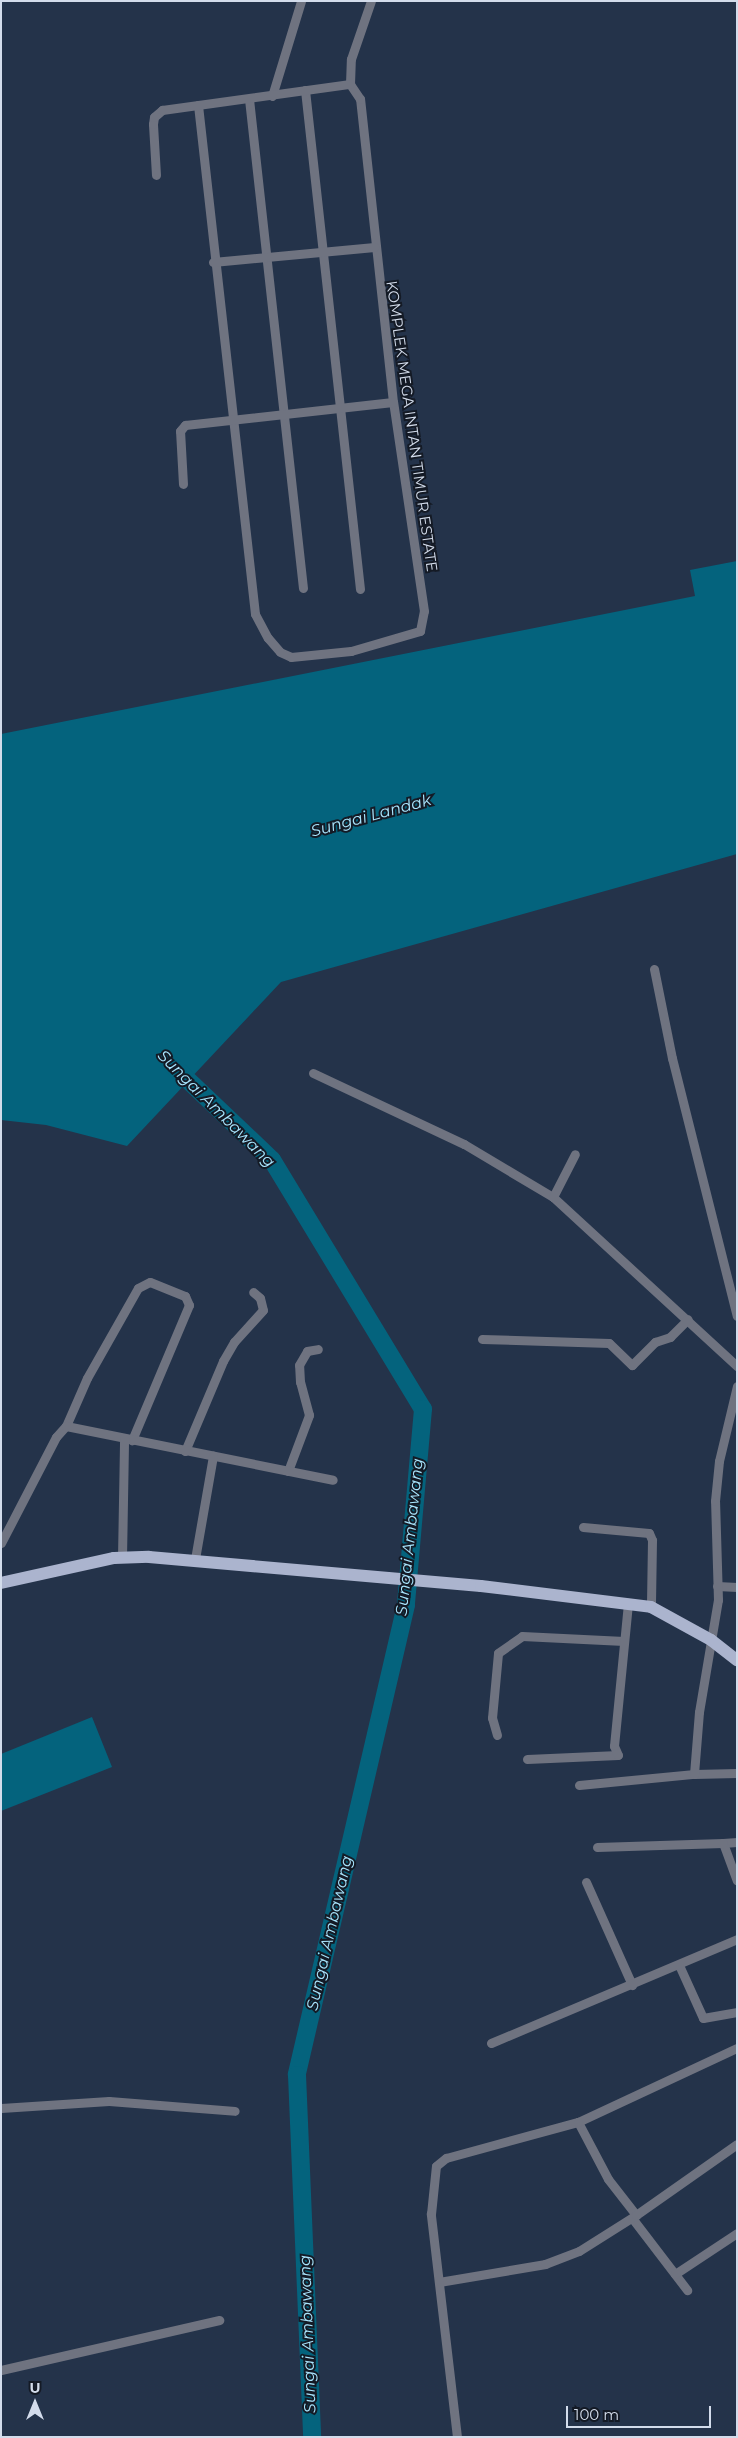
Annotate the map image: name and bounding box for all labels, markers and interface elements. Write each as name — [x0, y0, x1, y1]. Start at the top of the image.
street label: KOMPLEK MEGA INTAN TIMUR ESTATE — [383, 279, 441, 573]
water label: Sungai Landak — [309, 791, 433, 841]
water label: Sungai Ambawang — [153, 1046, 279, 1172]
water label: Sungai Ambawang — [392, 1457, 428, 1617]
water label: Sungai Ambawang — [303, 1854, 357, 2012]
water label: Sungai Ambawang — [296, 2255, 320, 2413]
north arrow — [10, 2378, 60, 2428]
text: U — [29, 2379, 41, 2397]
scale bar — [568, 2396, 713, 2428]
text: 100 m — [574, 2405, 619, 2424]

